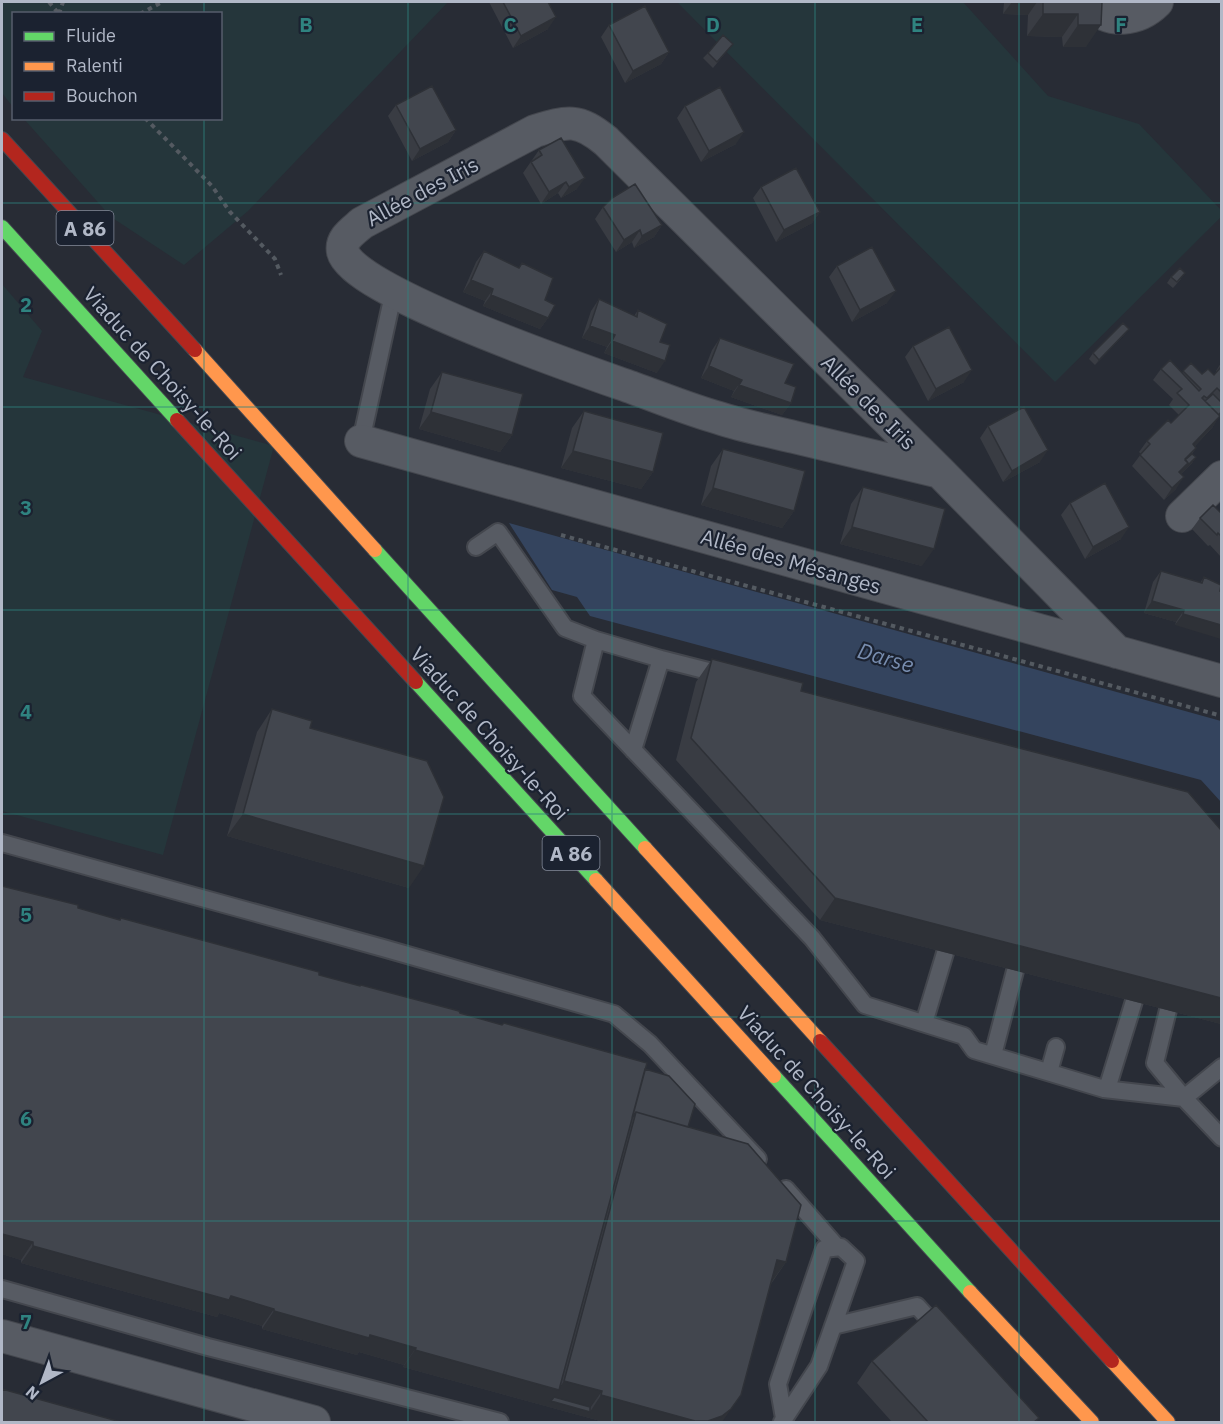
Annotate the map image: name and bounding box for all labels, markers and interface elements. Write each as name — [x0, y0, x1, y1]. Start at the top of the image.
text: B — [299, 11, 313, 38]
text: C — [503, 11, 517, 38]
text: D — [706, 11, 720, 38]
text: E — [911, 11, 923, 38]
text: F — [1115, 11, 1127, 38]
legend — [12, 12, 222, 120]
text: Fluide — [66, 24, 116, 47]
text: Ralenti — [66, 54, 123, 77]
text: Bouchon — [66, 84, 138, 107]
street label: Allée des Iris — [361, 150, 483, 232]
road number: A 86 — [56, 211, 113, 245]
street label: Viaduc de Choisy-le-Roi — [78, 280, 248, 466]
text: 2 — [20, 291, 32, 318]
street label: Allée des Iris — [816, 349, 922, 455]
text: 3 — [20, 494, 32, 521]
street label: Allée des Mésanges — [698, 522, 884, 600]
water label: Darse — [855, 635, 917, 679]
street label: Viaduc de Choisy-le-Roi — [405, 640, 575, 826]
text: 4 — [20, 698, 32, 725]
road number: A 86 — [542, 836, 600, 870]
text: 5 — [20, 901, 32, 928]
street label: Viaduc de Choisy-le-Roi — [732, 999, 902, 1185]
text: 6 — [20, 1105, 32, 1132]
text: 7 — [20, 1308, 32, 1335]
north arrow — [12, 1352, 72, 1412]
text: N — [21, 1382, 43, 1405]

